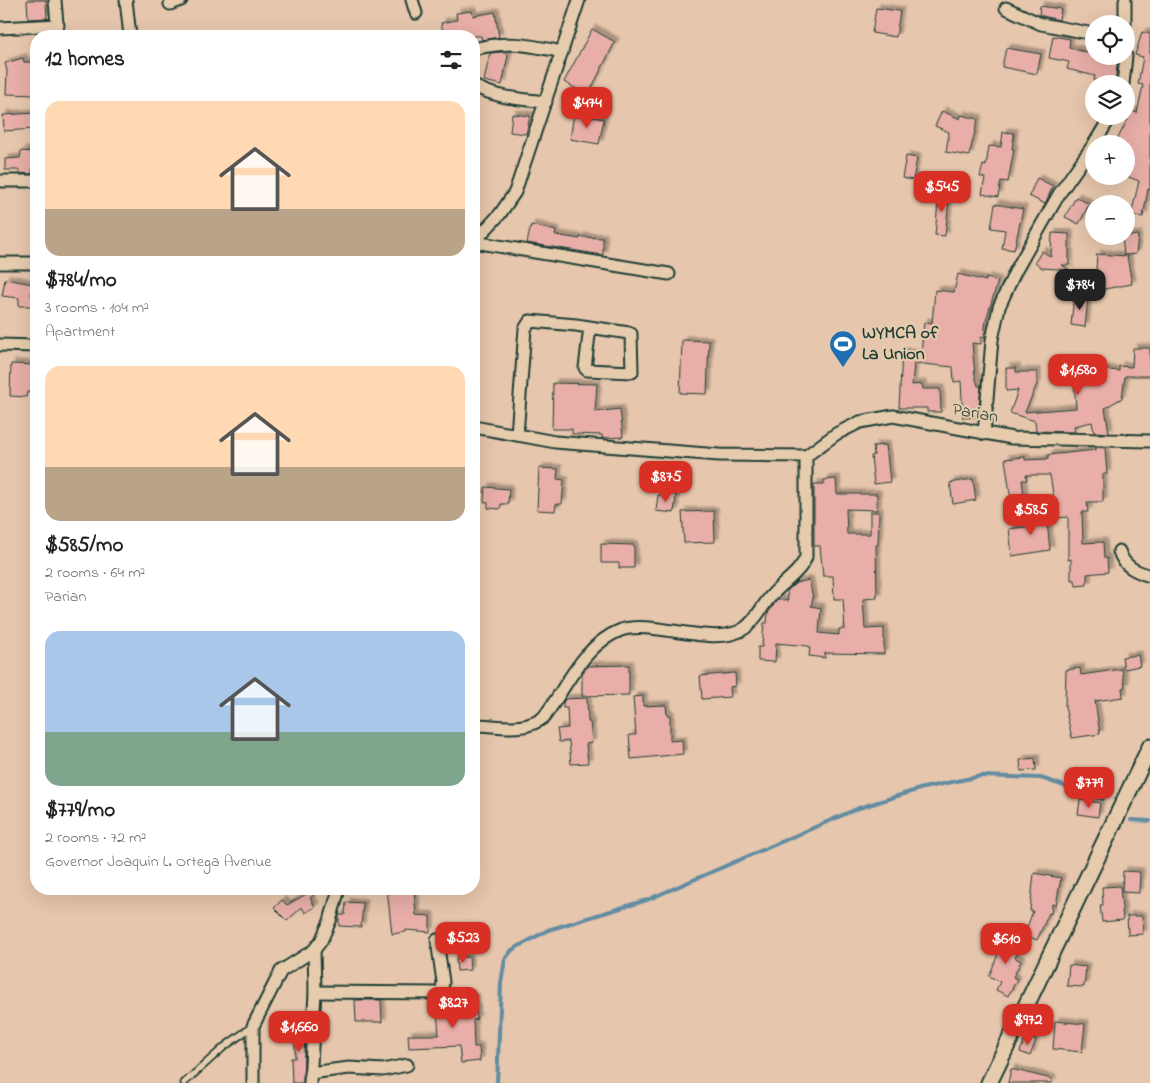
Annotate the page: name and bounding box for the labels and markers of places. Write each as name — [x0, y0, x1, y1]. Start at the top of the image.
pin: $474 — [557, 86, 617, 129]
pin: $545 — [912, 170, 972, 213]
pin: $784 — [1050, 268, 1110, 311]
place label: WYMCA of La Union — [862, 321, 939, 368]
sports icon: WYMCA of La Union — [828, 329, 858, 368]
pin: $1,680 — [1037, 354, 1119, 396]
pin: $875 — [636, 460, 696, 503]
pin: $585 — [1001, 494, 1061, 536]
pin: $779 — [1059, 766, 1119, 809]
pin: $523 — [433, 922, 493, 964]
pin: $610 — [976, 922, 1036, 965]
pin: $827 — [423, 986, 483, 1029]
pin: $972 — [998, 1004, 1058, 1046]
pin: $1,660 — [258, 1010, 340, 1053]

